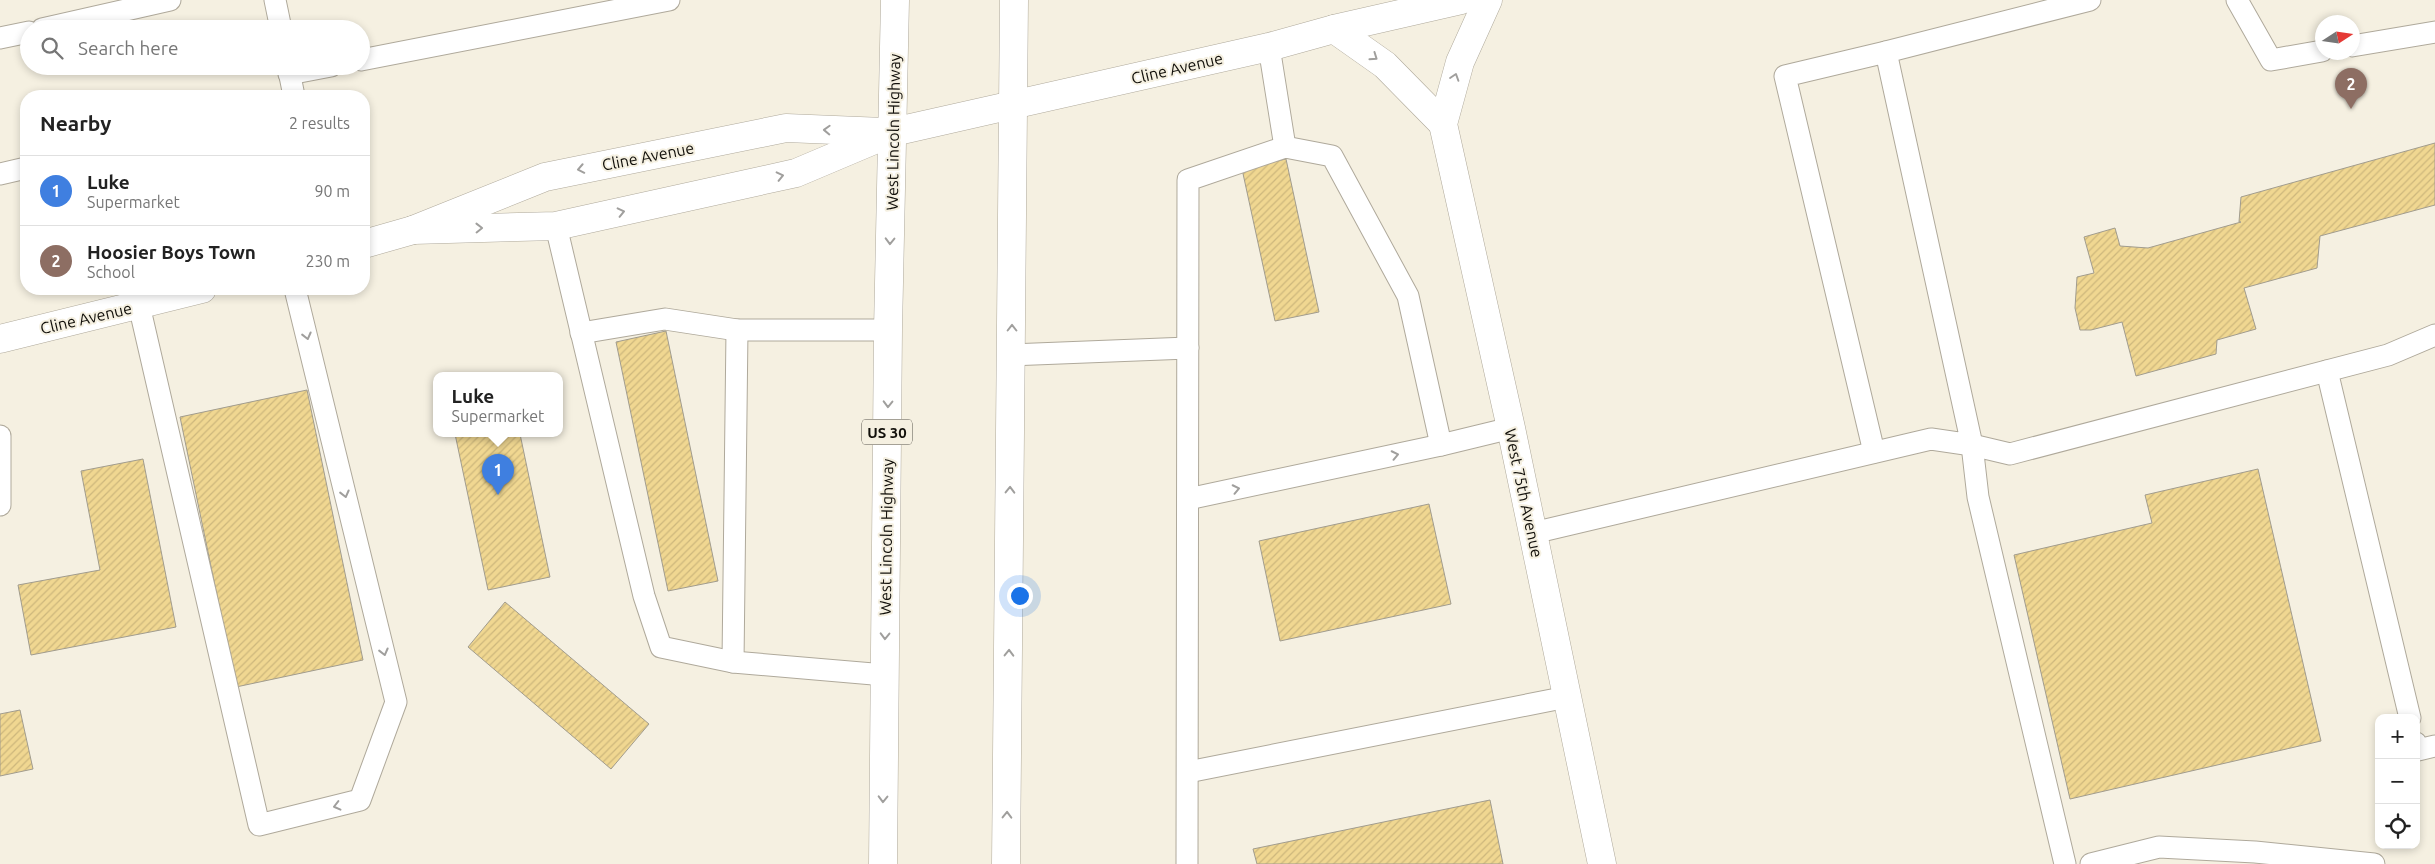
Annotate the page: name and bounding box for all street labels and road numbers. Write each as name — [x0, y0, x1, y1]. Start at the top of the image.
street label: Cline Avenue — [1129, 49, 1225, 87]
street label: West Lincoln Highway — [883, 53, 903, 211]
street label: Cline Avenue — [600, 138, 696, 174]
street label: Cline Avenue — [38, 299, 134, 337]
road number: US 30 — [862, 420, 912, 444]
street label: West 75th Avenue — [1502, 427, 1546, 559]
street label: West Lincoln Highway — [876, 458, 896, 616]

